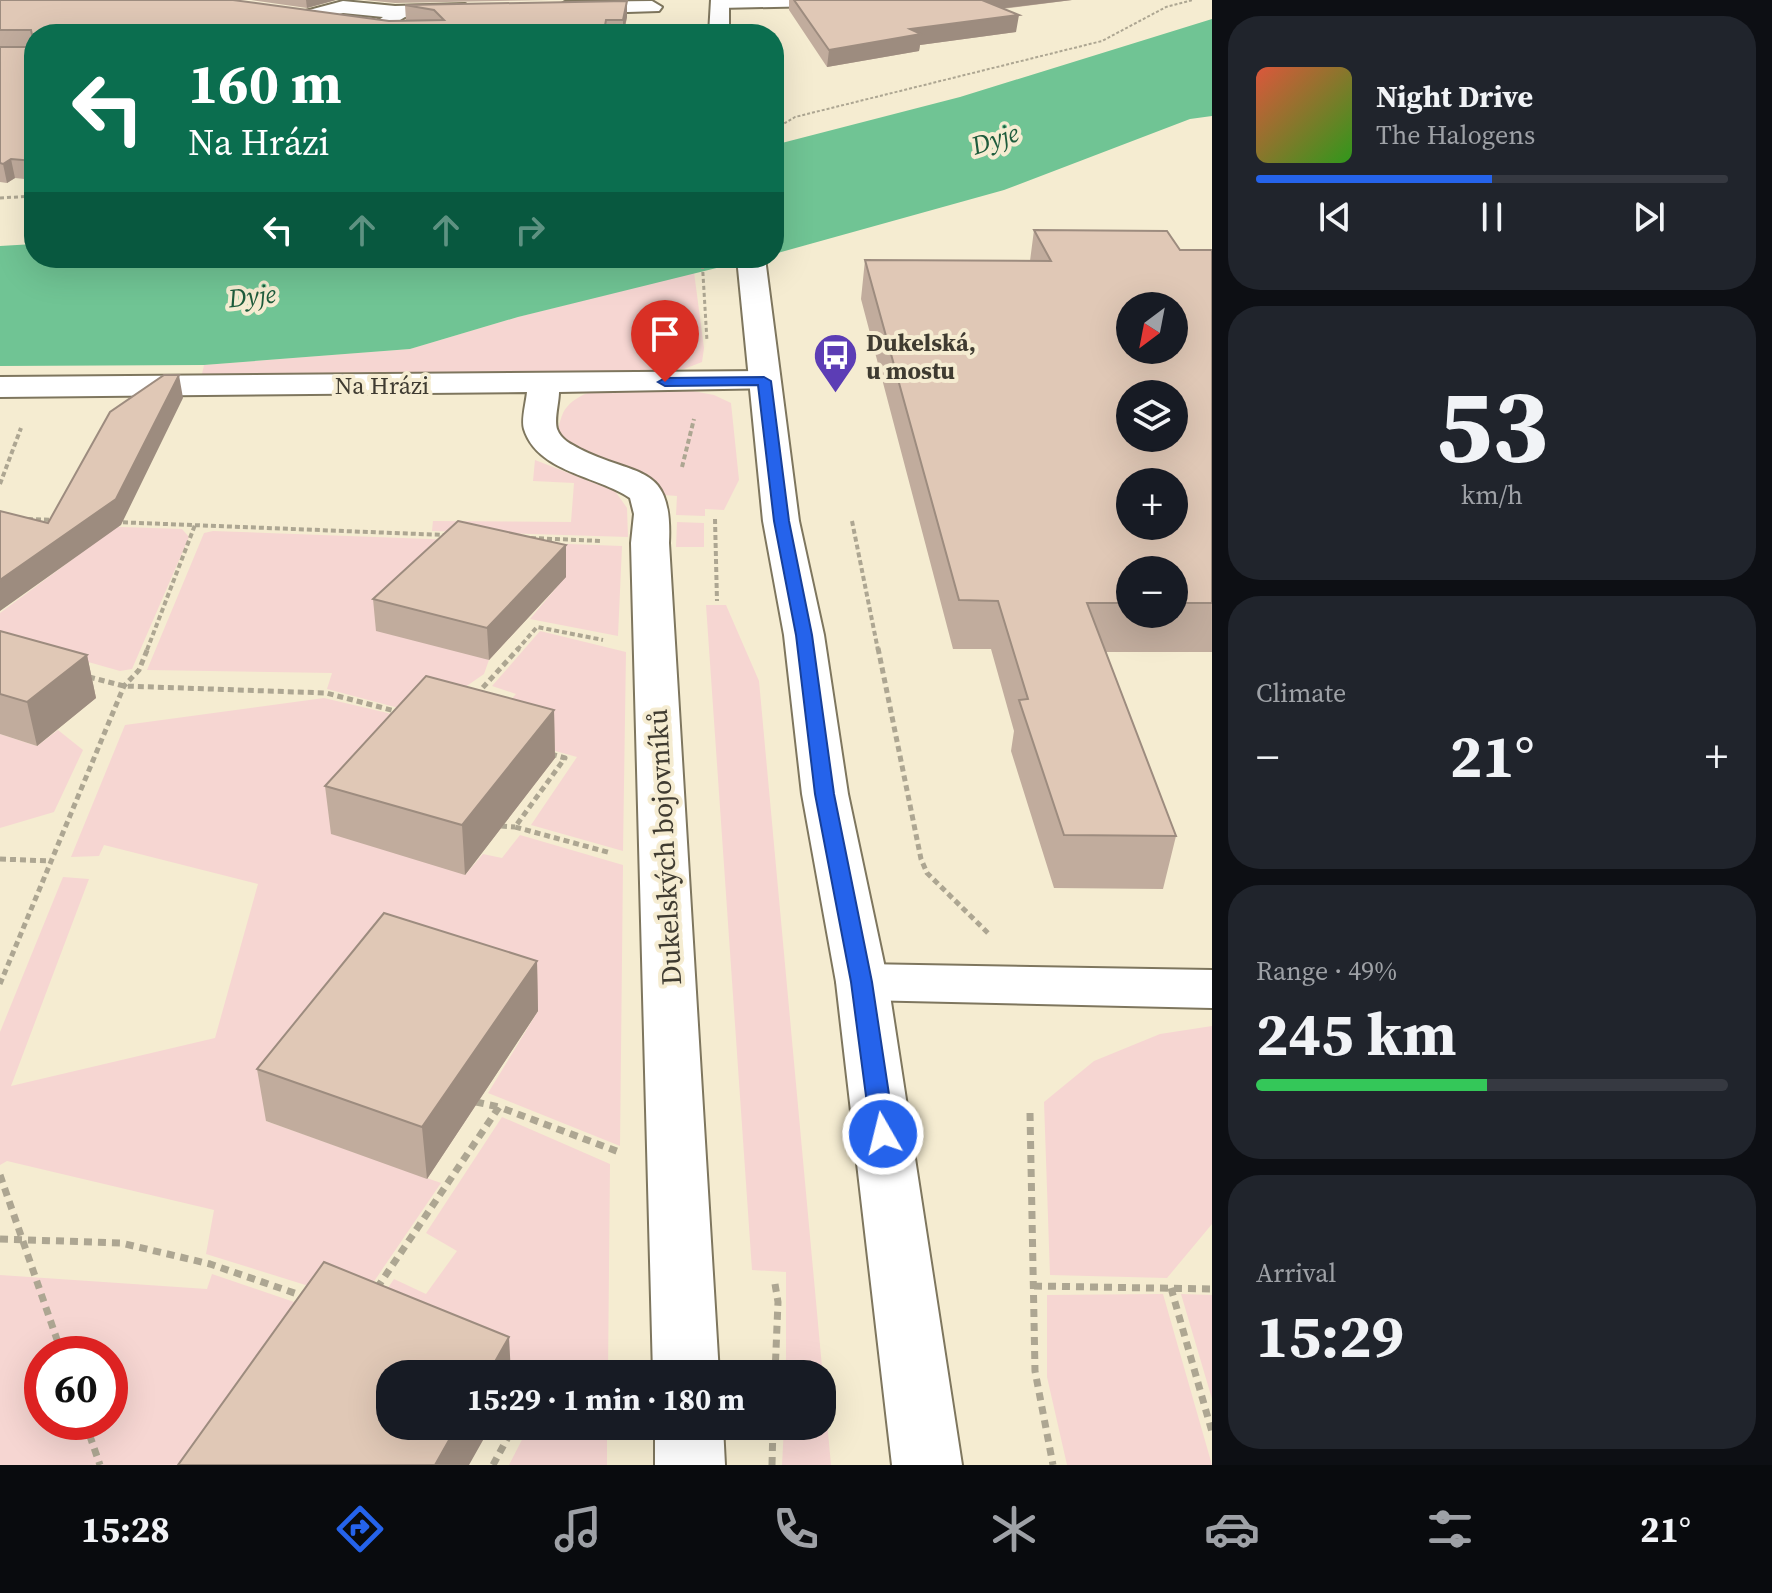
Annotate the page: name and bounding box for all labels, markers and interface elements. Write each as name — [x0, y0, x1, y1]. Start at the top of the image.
text: 160 m — [188, 45, 342, 122]
icon: left — [56, 56, 160, 160]
text: Night Drive — [1376, 76, 1533, 117]
water label: Dyje — [966, 114, 1024, 164]
text: The Halogens — [1376, 117, 1535, 153]
text: Na Hrázi — [188, 118, 329, 167]
icon: previous — [1313, 195, 1357, 239]
icon: pause — [1470, 195, 1514, 239]
icon: next — [1627, 195, 1671, 239]
icon: left — [256, 208, 300, 252]
icon: ahead — [340, 208, 384, 252]
icon: ahead — [424, 208, 468, 252]
icon: right — [508, 208, 552, 252]
water label: Dyje — [225, 276, 278, 316]
north arrow — [1116, 292, 1188, 364]
map controls — [1116, 292, 1188, 628]
pin — [631, 300, 699, 382]
icon: arrive — [643, 312, 687, 356]
place label: Dukelská, u mostu — [866, 326, 976, 387]
bus stop icon: Dukelská, u mostu — [811, 332, 859, 395]
text: 53 — [1436, 353, 1548, 496]
street label: Na Hrázi — [335, 369, 429, 402]
button: layers — [1116, 380, 1188, 452]
button: + — [1116, 468, 1188, 540]
text: km/h — [1461, 477, 1523, 513]
button: − — [1116, 556, 1188, 628]
text: Climate — [1256, 675, 1346, 711]
street label: Dukelských bojovníků — [638, 708, 690, 986]
text: 21° — [1450, 715, 1534, 797]
text: − — [1256, 726, 1279, 787]
text: + — [1705, 726, 1728, 787]
text: Range · 49% — [1256, 953, 1397, 989]
text: 245 km — [1256, 993, 1457, 1075]
position arrow — [841, 1092, 925, 1176]
text: Arrival — [1256, 1255, 1336, 1291]
text: 15:29 — [1256, 1295, 1404, 1377]
speed limit sign: 60 — [24, 1336, 128, 1440]
text: 15:29 · 1 min · 180 m — [467, 1379, 745, 1420]
icon: directions — [332, 1501, 388, 1557]
icon: music — [550, 1501, 606, 1557]
icon: phone — [768, 1501, 824, 1557]
icon: climate — [986, 1501, 1042, 1557]
icon: car — [1204, 1501, 1260, 1557]
icon: filters — [1422, 1501, 1478, 1557]
text: 15:28 — [81, 1505, 170, 1554]
text: 21° — [1640, 1505, 1691, 1554]

